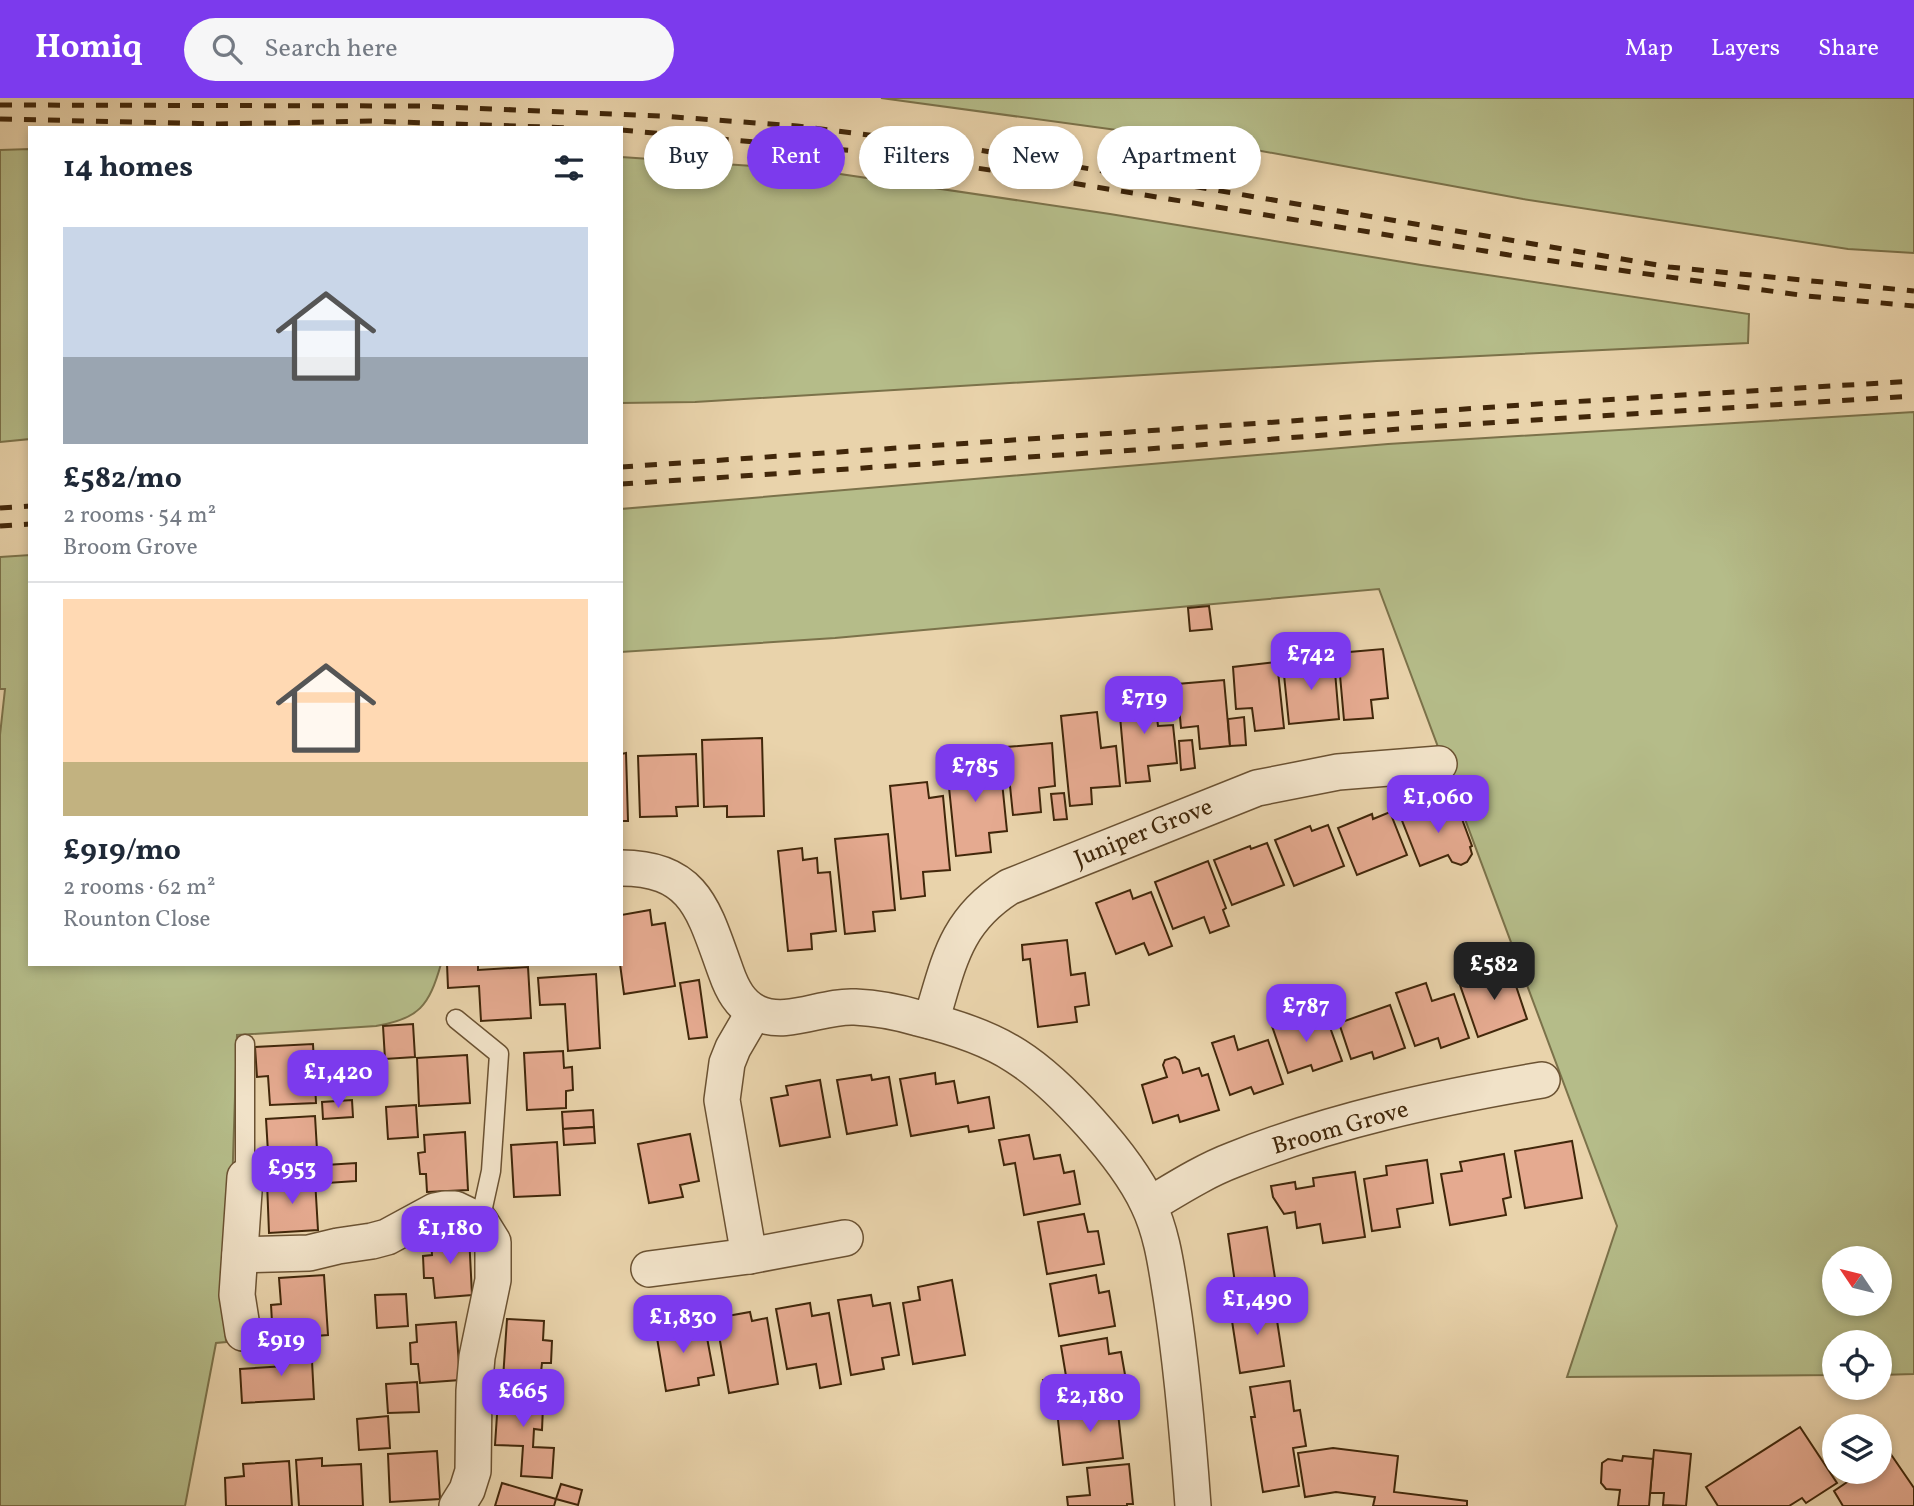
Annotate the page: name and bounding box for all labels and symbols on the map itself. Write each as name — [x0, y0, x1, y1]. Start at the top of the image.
pin: £742 — [1270, 632, 1352, 692]
pin: £719 — [1103, 676, 1185, 736]
pin: £785 — [934, 744, 1016, 804]
pin: £1,060 — [1381, 776, 1495, 835]
street label: Juniper Grove — [1069, 791, 1218, 877]
pin: £582 — [1453, 942, 1535, 1002]
pin: £787 — [1265, 984, 1347, 1044]
pin: £1,420 — [281, 1051, 395, 1110]
street label: Broom Grove — [1268, 1093, 1413, 1165]
pin: £953 — [251, 1146, 333, 1206]
pin: £1,180 — [393, 1206, 507, 1266]
north arrow — [1822, 1246, 1892, 1316]
pin: £1,490 — [1200, 1278, 1314, 1337]
pin: £1,830 — [626, 1296, 740, 1355]
pin: £919 — [240, 1318, 322, 1378]
pin: £665 — [482, 1370, 564, 1429]
pin: £2,180 — [1033, 1374, 1147, 1434]

